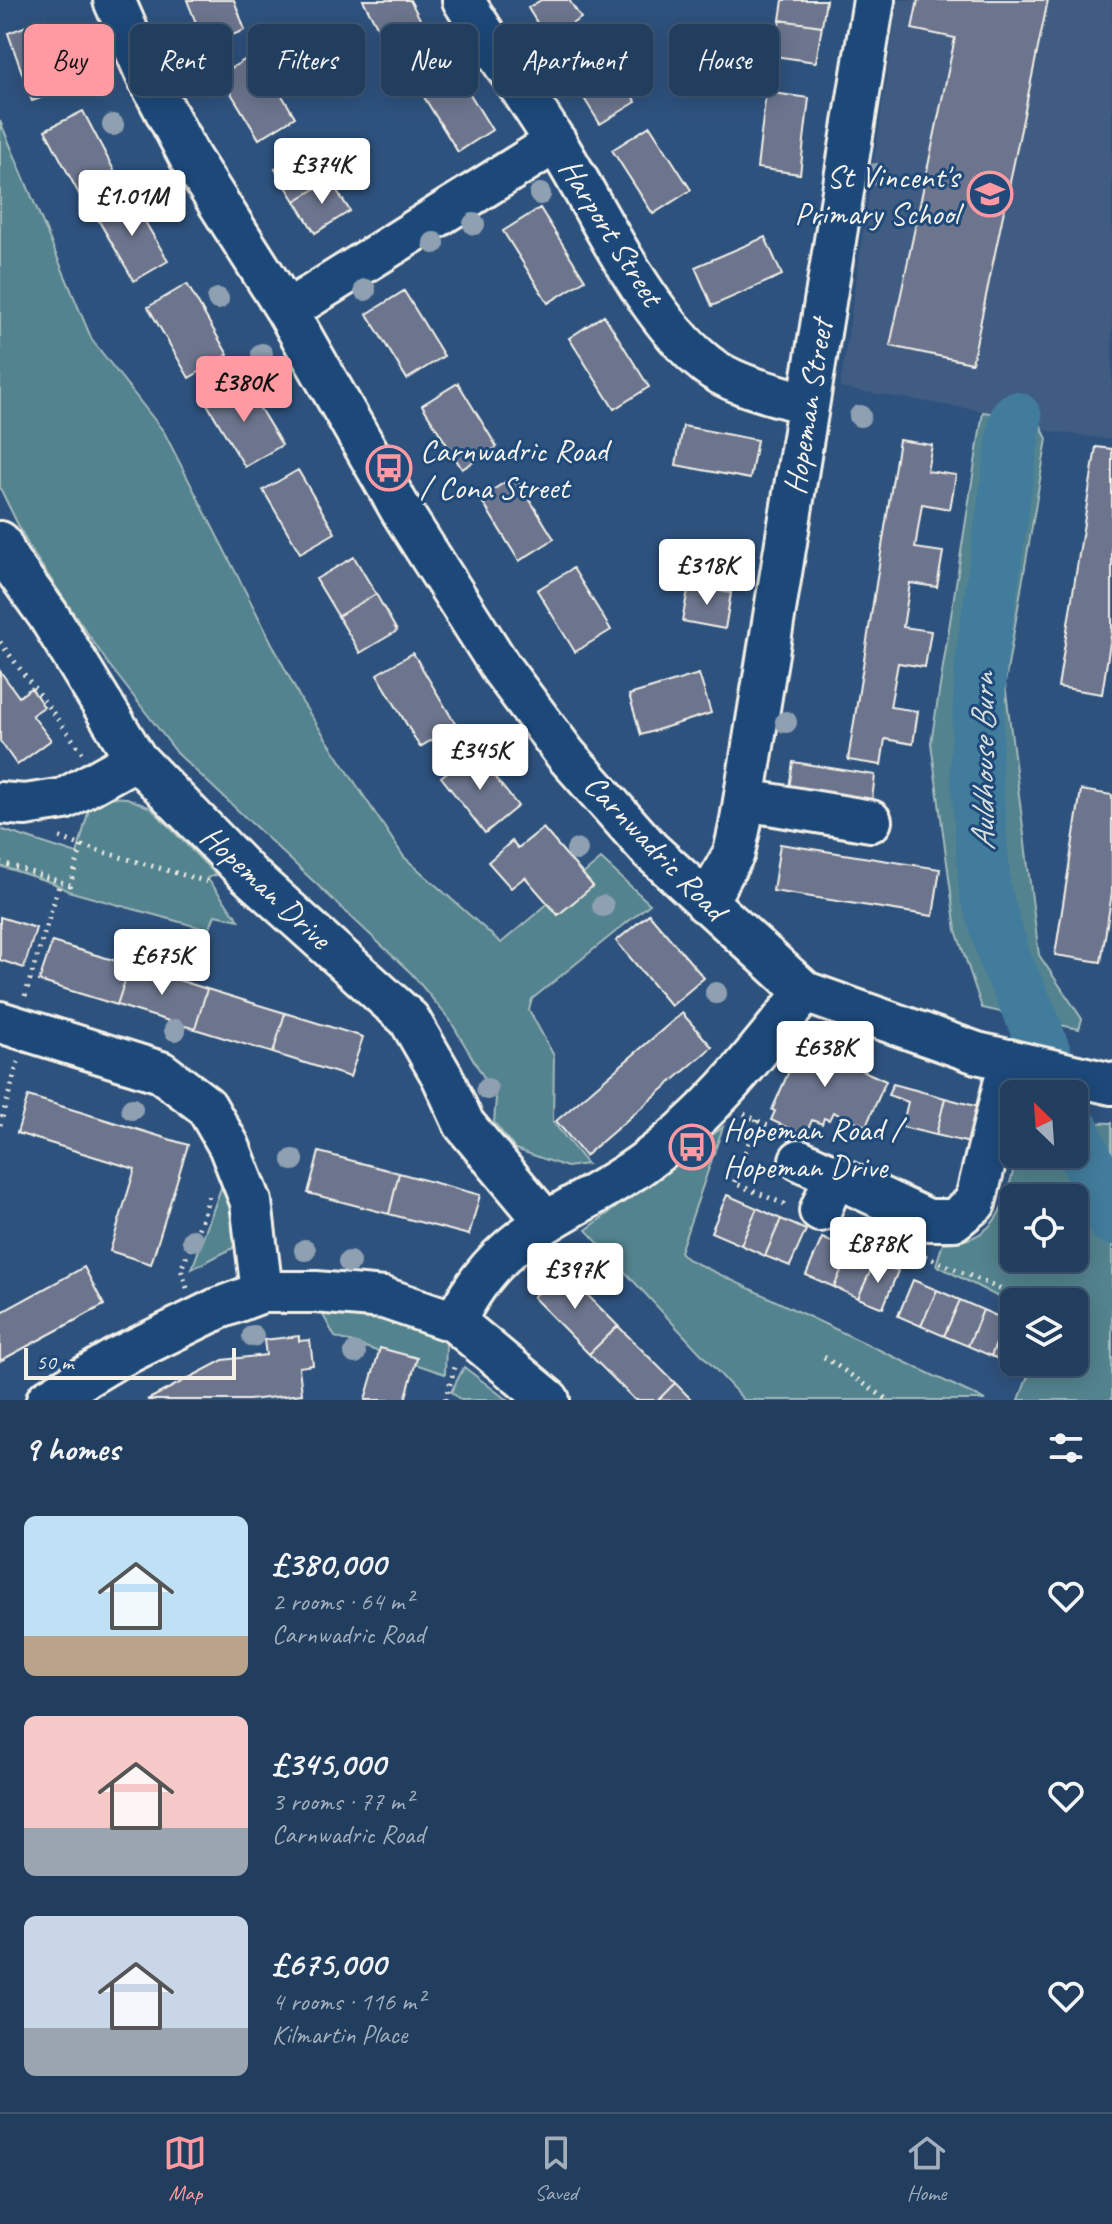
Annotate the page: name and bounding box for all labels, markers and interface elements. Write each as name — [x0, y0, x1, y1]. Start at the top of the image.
chip: Buy — [24, 24, 114, 96]
chip: Rent — [130, 24, 232, 96]
chip: Filters — [248, 24, 365, 96]
chip: New — [381, 24, 478, 96]
chip: Apartment — [494, 24, 653, 96]
chip: House — [669, 24, 779, 96]
pin: £374K — [266, 138, 378, 206]
text: £374K — [292, 147, 352, 180]
street label: Harport Street — [550, 151, 674, 316]
place label: St Vincent's Primary School — [795, 156, 965, 234]
pin: £1.01M — [67, 170, 197, 238]
school or university icon: St Vincent's Primary School — [966, 170, 1014, 218]
text: £1.01M — [97, 179, 167, 212]
street label: Hopeman Street — [774, 312, 843, 497]
pin: £380K — [188, 356, 300, 424]
text: £380K — [214, 365, 274, 398]
place label: Carnwadric Road / Cona Street — [420, 430, 612, 508]
bus stop icon: Carnwadric Road / Cona Street — [365, 444, 413, 492]
pin: £318K — [651, 539, 763, 607]
text: £318K — [677, 548, 737, 581]
water label: Auldhouse Burn — [961, 670, 1004, 851]
pin: £345K — [424, 724, 536, 792]
text: £345K — [450, 733, 510, 766]
street label: Carnwadric Road — [575, 765, 738, 932]
street label: Hopeman Drive — [192, 816, 342, 960]
pin: £675K — [106, 929, 218, 997]
text: £675K — [132, 938, 192, 971]
pin: £638K — [769, 1021, 881, 1089]
text: £638K — [795, 1030, 855, 1063]
north arrow — [1000, 1080, 1088, 1168]
map controls — [1000, 1080, 1088, 1376]
place label: Hopeman Road / Hopeman Drive — [723, 1109, 908, 1187]
bus stop icon: Hopeman Road / Hopeman Drive — [668, 1123, 716, 1171]
button: locate — [1000, 1184, 1088, 1272]
pin: £878K — [822, 1217, 934, 1285]
text: £878K — [848, 1226, 908, 1259]
pin: £397K — [519, 1243, 631, 1311]
text: £397K — [545, 1252, 605, 1285]
button: layers — [1000, 1288, 1088, 1376]
scale bar — [24, 1344, 236, 1380]
text: 50 m — [36, 1348, 73, 1376]
icon: filters — [1044, 1426, 1088, 1470]
text: 9 homes — [24, 1427, 120, 1470]
text: £380,000 — [272, 1542, 386, 1585]
icon: home — [88, 1548, 184, 1644]
icon: heart — [1044, 1574, 1088, 1618]
text: 2 rooms · 64 m² — [272, 1585, 413, 1618]
text: Carnwadric Road — [272, 1618, 425, 1651]
text: £345,000 — [272, 1742, 385, 1785]
icon: home — [88, 1748, 184, 1844]
icon: heart — [1044, 1774, 1088, 1818]
text: 3 rooms · 77 m² — [272, 1785, 413, 1818]
text: Carnwadric Road — [272, 1818, 425, 1851]
text: £675,000 — [272, 1942, 386, 1985]
icon: home — [88, 1948, 184, 2044]
icon: heart — [1044, 1974, 1088, 2018]
text: 4 rooms · 116 m² — [272, 1985, 424, 2018]
text: Kilmartin Place — [272, 2018, 407, 2051]
tab: Map — [163, 2131, 207, 2207]
tab: Saved — [534, 2131, 578, 2207]
tab: Home — [905, 2131, 949, 2207]

